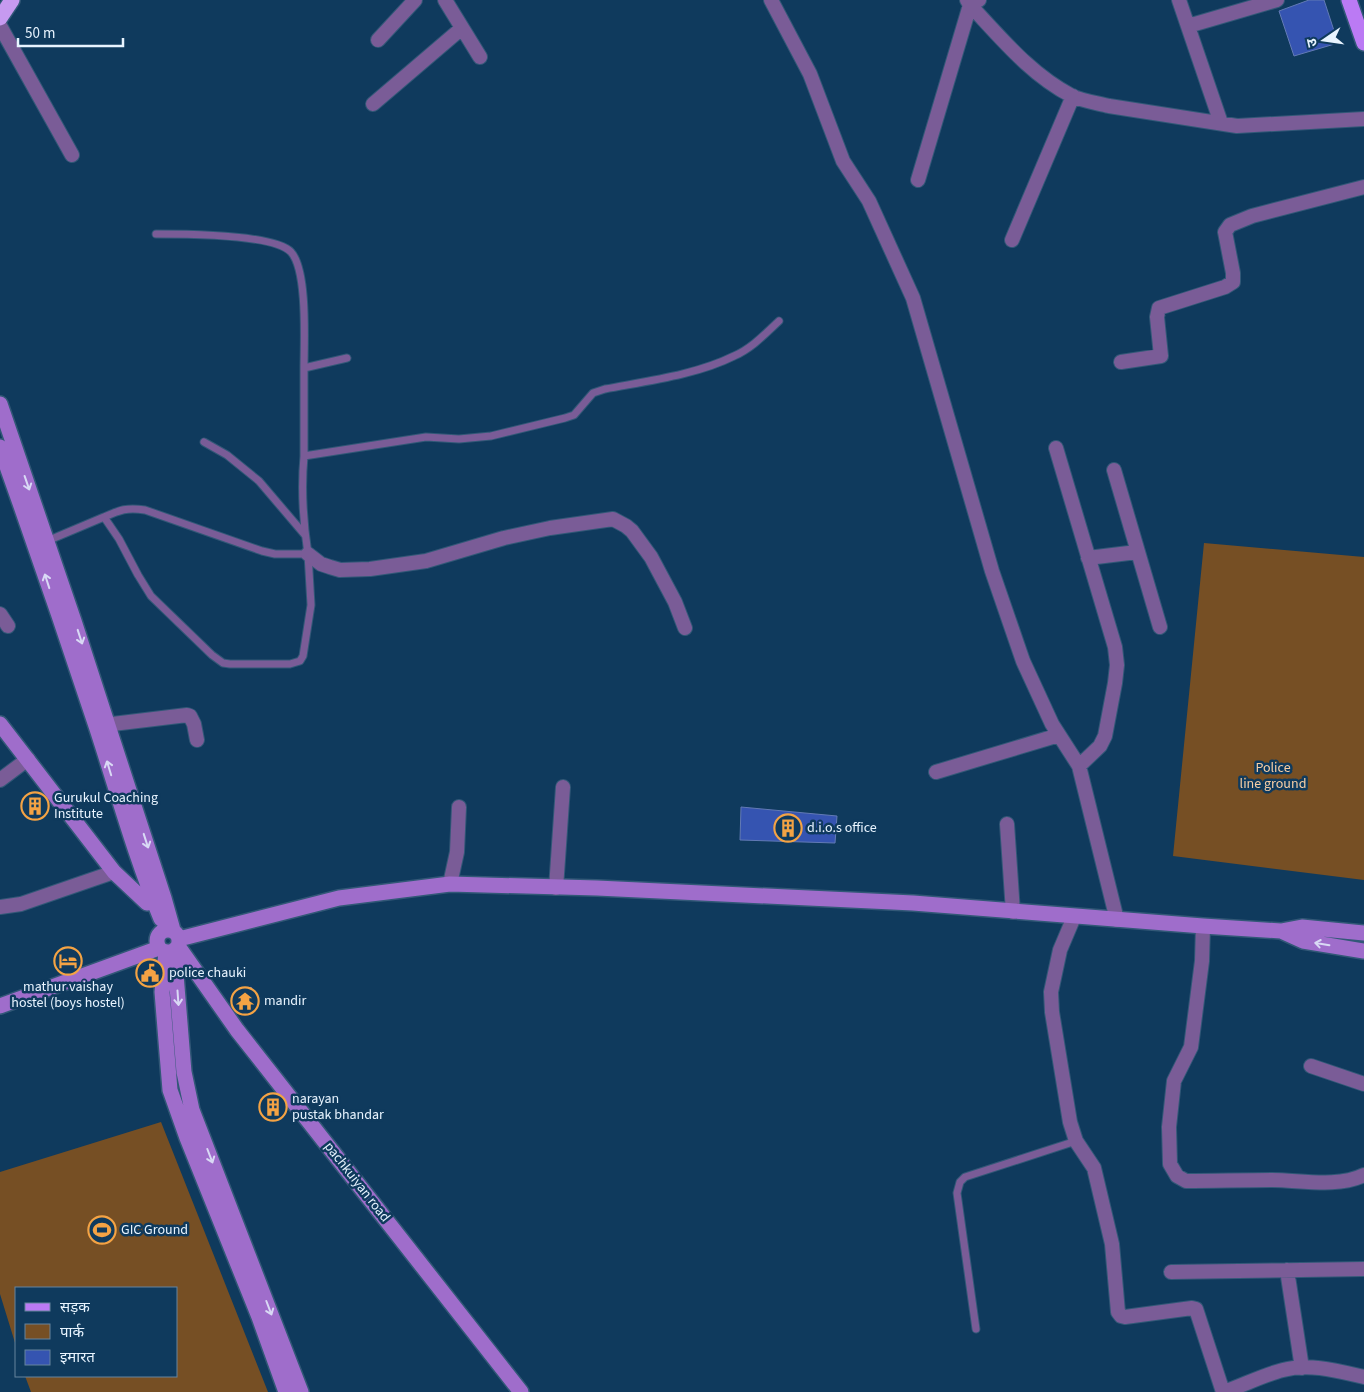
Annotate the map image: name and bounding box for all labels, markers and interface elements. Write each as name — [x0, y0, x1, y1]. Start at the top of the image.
scale bar — [18, 15, 122, 47]
north arrow — [1299, 15, 1349, 65]
text: 50 m — [25, 23, 55, 44]
text: उ — [1301, 36, 1323, 49]
one-way arrow — [23, 475, 33, 491]
one-way arrow — [42, 573, 51, 589]
one-way arrow — [75, 628, 85, 644]
park label: Police line ground — [1240, 758, 1306, 794]
one-way arrow — [104, 760, 114, 776]
place label: Gurukul Coaching Institute — [54, 788, 158, 824]
building icon: Gurukul Coaching Institute — [20, 791, 50, 821]
building icon: d.i.o.s office — [773, 813, 803, 843]
place label: d.i.o.s office — [807, 818, 877, 838]
one-way arrow — [141, 833, 151, 849]
one-way arrow — [1314, 939, 1330, 949]
hotel icon: mathur vaishay hostel (boys hostel) — [53, 946, 83, 976]
public building icon: police chauki — [135, 958, 165, 988]
place label: police chauki — [169, 963, 246, 983]
place label: mathur vaishay hostel (boys hostel) — [11, 977, 125, 1013]
temple icon: mandir — [230, 986, 260, 1016]
one-way arrow — [173, 990, 183, 1006]
place label: mandir — [264, 991, 307, 1011]
place label: narayan pustak bhandar — [292, 1089, 384, 1125]
building icon: narayan pustak bhandar — [258, 1092, 288, 1122]
street label: pachkuiyan road — [319, 1138, 395, 1226]
one-way arrow — [206, 1148, 216, 1163]
sports icon: GIC Ground — [87, 1215, 117, 1245]
place label: GIC Ground — [121, 1220, 188, 1240]
legend — [15, 1287, 178, 1377]
text: सड़क — [60, 1297, 90, 1318]
one-way arrow — [265, 1300, 275, 1315]
text: पार्क — [60, 1322, 84, 1343]
text: इमारत — [60, 1347, 95, 1368]

